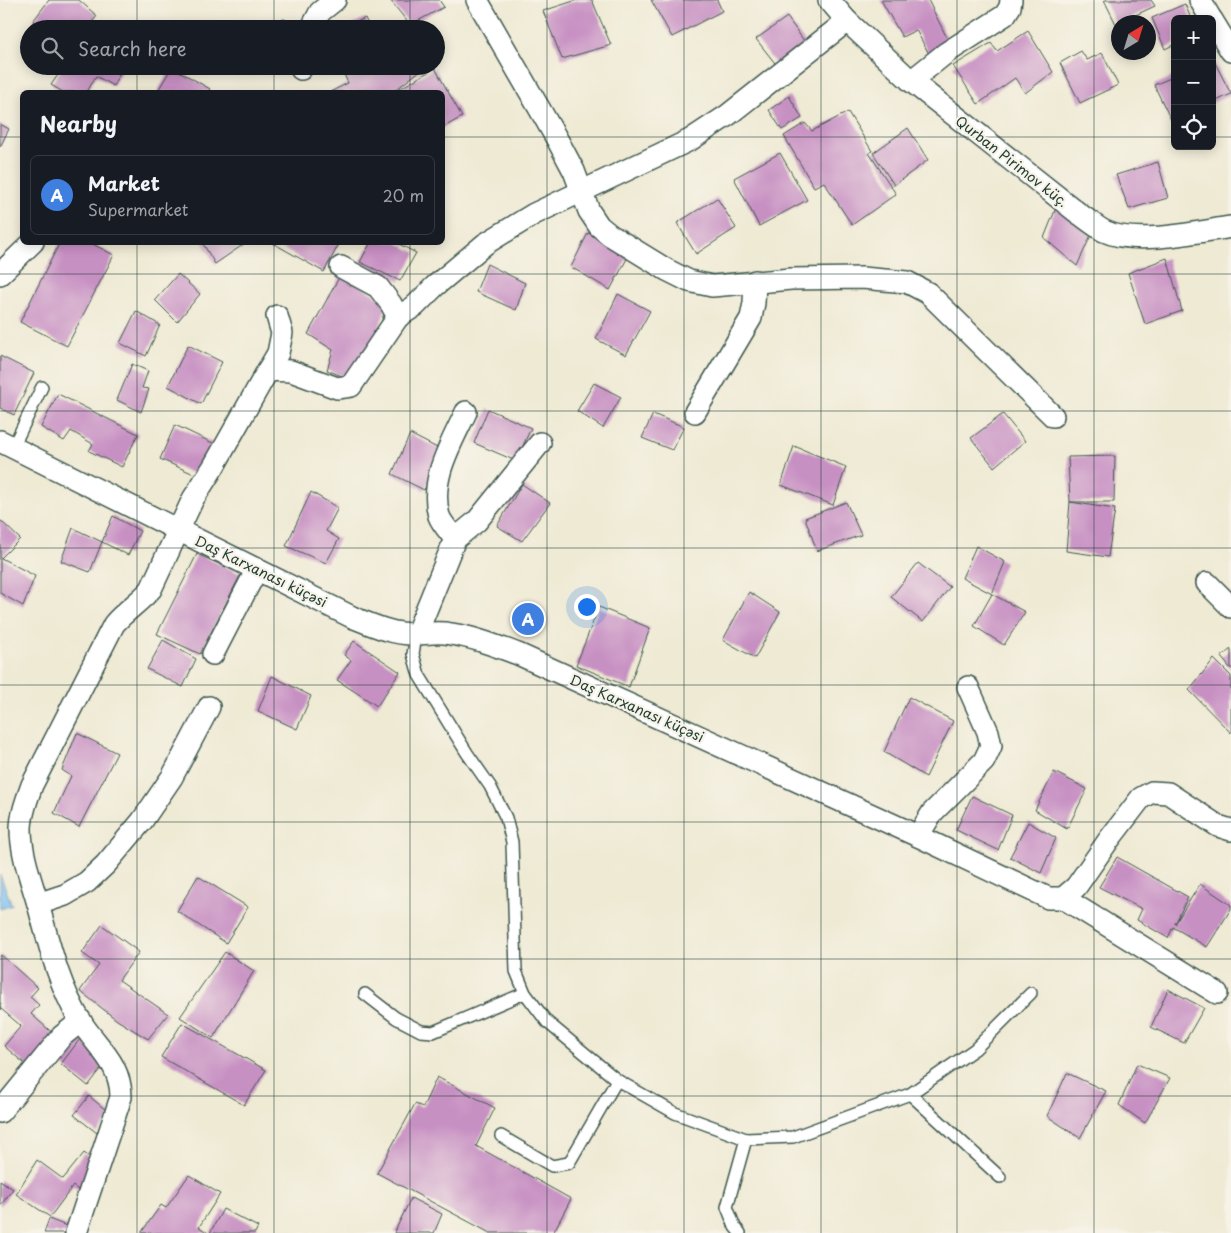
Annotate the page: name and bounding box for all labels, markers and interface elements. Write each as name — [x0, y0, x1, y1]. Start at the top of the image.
north arrow — [1111, 15, 1156, 60]
map controls — [1171, 15, 1216, 150]
button: + — [1171, 15, 1216, 60]
search box — [20, 20, 445, 75]
icon: search — [38, 34, 66, 62]
text: Search here — [78, 34, 187, 62]
button: − — [1171, 60, 1216, 105]
button: locate — [1171, 105, 1216, 150]
text: Nearby — [40, 107, 117, 139]
street label: Qurban Pirimov küç. — [951, 110, 1073, 212]
text: Market — [88, 169, 160, 197]
text: A — [51, 183, 63, 207]
text: 20 m — [383, 183, 424, 207]
text: Supermarket — [88, 197, 188, 221]
street label: Daş Karxanası küçəsi — [191, 530, 331, 612]
your location — [574, 594, 600, 620]
pin: A — [512, 600, 544, 638]
street label: Daş Karxanası küçəsi — [566, 669, 708, 747]

